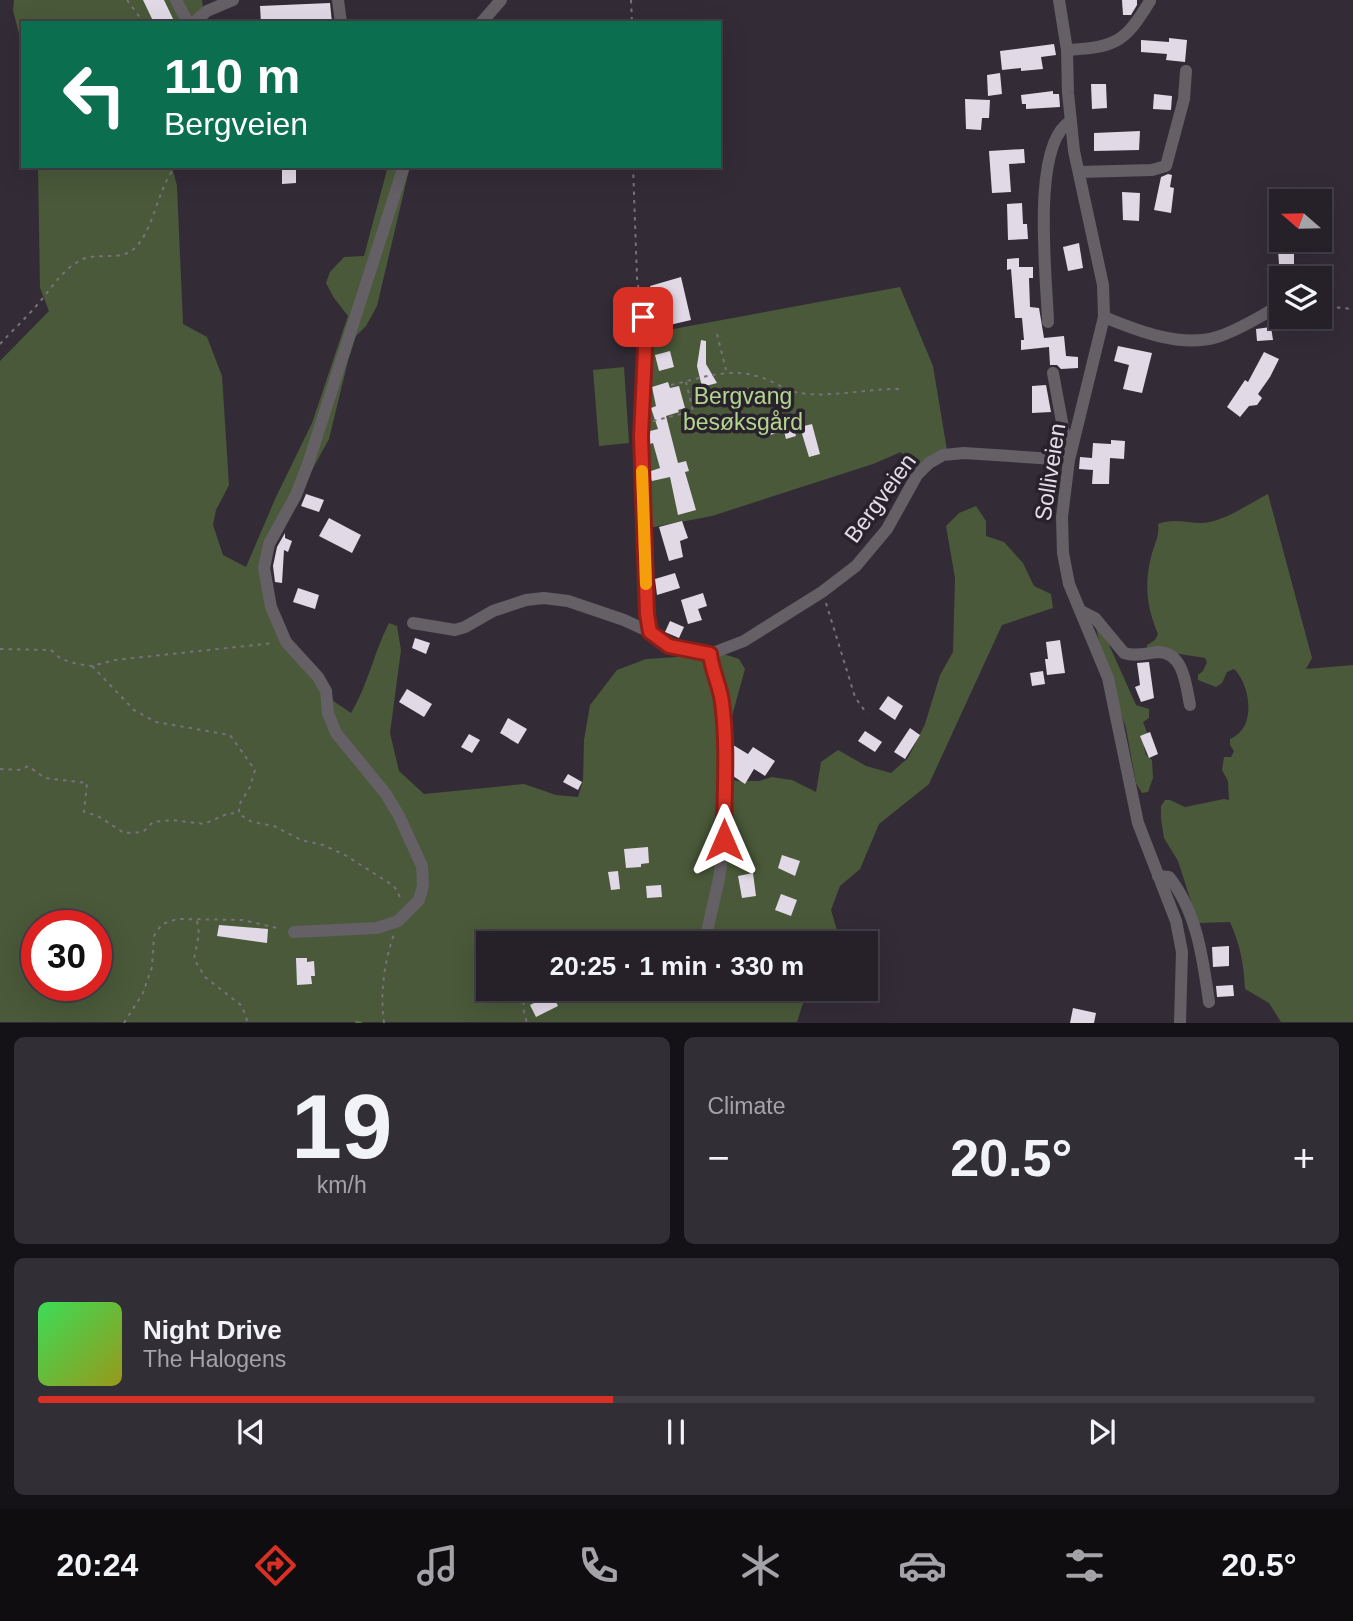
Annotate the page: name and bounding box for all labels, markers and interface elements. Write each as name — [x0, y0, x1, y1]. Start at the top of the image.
icon: left — [49, 49, 140, 140]
text: 110 m — [164, 49, 300, 103]
text: Bergveien — [164, 106, 308, 142]
north arrow — [1269, 189, 1332, 252]
map controls — [1269, 189, 1332, 329]
button: layers — [1269, 266, 1332, 329]
pin — [613, 287, 673, 347]
icon: arrive — [624, 298, 662, 336]
park label: Bergvang besøksgård — [683, 383, 803, 435]
street label: Solliveien — [1029, 421, 1071, 523]
street label: Bergveien — [839, 448, 921, 548]
position arrow — [687, 803, 761, 877]
speed limit sign: 30 — [21, 910, 112, 1001]
text: 20:25 · 1 min · 330 m — [550, 951, 804, 981]
text: 19 — [291, 1076, 392, 1177]
text: Climate — [708, 1093, 785, 1119]
text: 20.5° — [950, 1129, 1072, 1187]
text: − — [708, 1137, 730, 1179]
text: + — [1293, 1137, 1315, 1179]
text: km/h — [317, 1172, 367, 1198]
text: Night Drive — [143, 1315, 282, 1345]
text: The Halogens — [143, 1346, 286, 1372]
icon: previous — [232, 1413, 270, 1451]
icon: pause — [657, 1413, 695, 1451]
icon: next — [1083, 1413, 1121, 1451]
icon: directions — [251, 1541, 300, 1590]
icon: music — [413, 1541, 462, 1590]
icon: phone — [574, 1541, 623, 1590]
icon: climate — [736, 1541, 785, 1590]
icon: car — [898, 1541, 947, 1590]
icon: filters — [1060, 1541, 1109, 1590]
text: 20:24 — [56, 1547, 138, 1583]
text: 20.5° — [1221, 1547, 1297, 1583]

